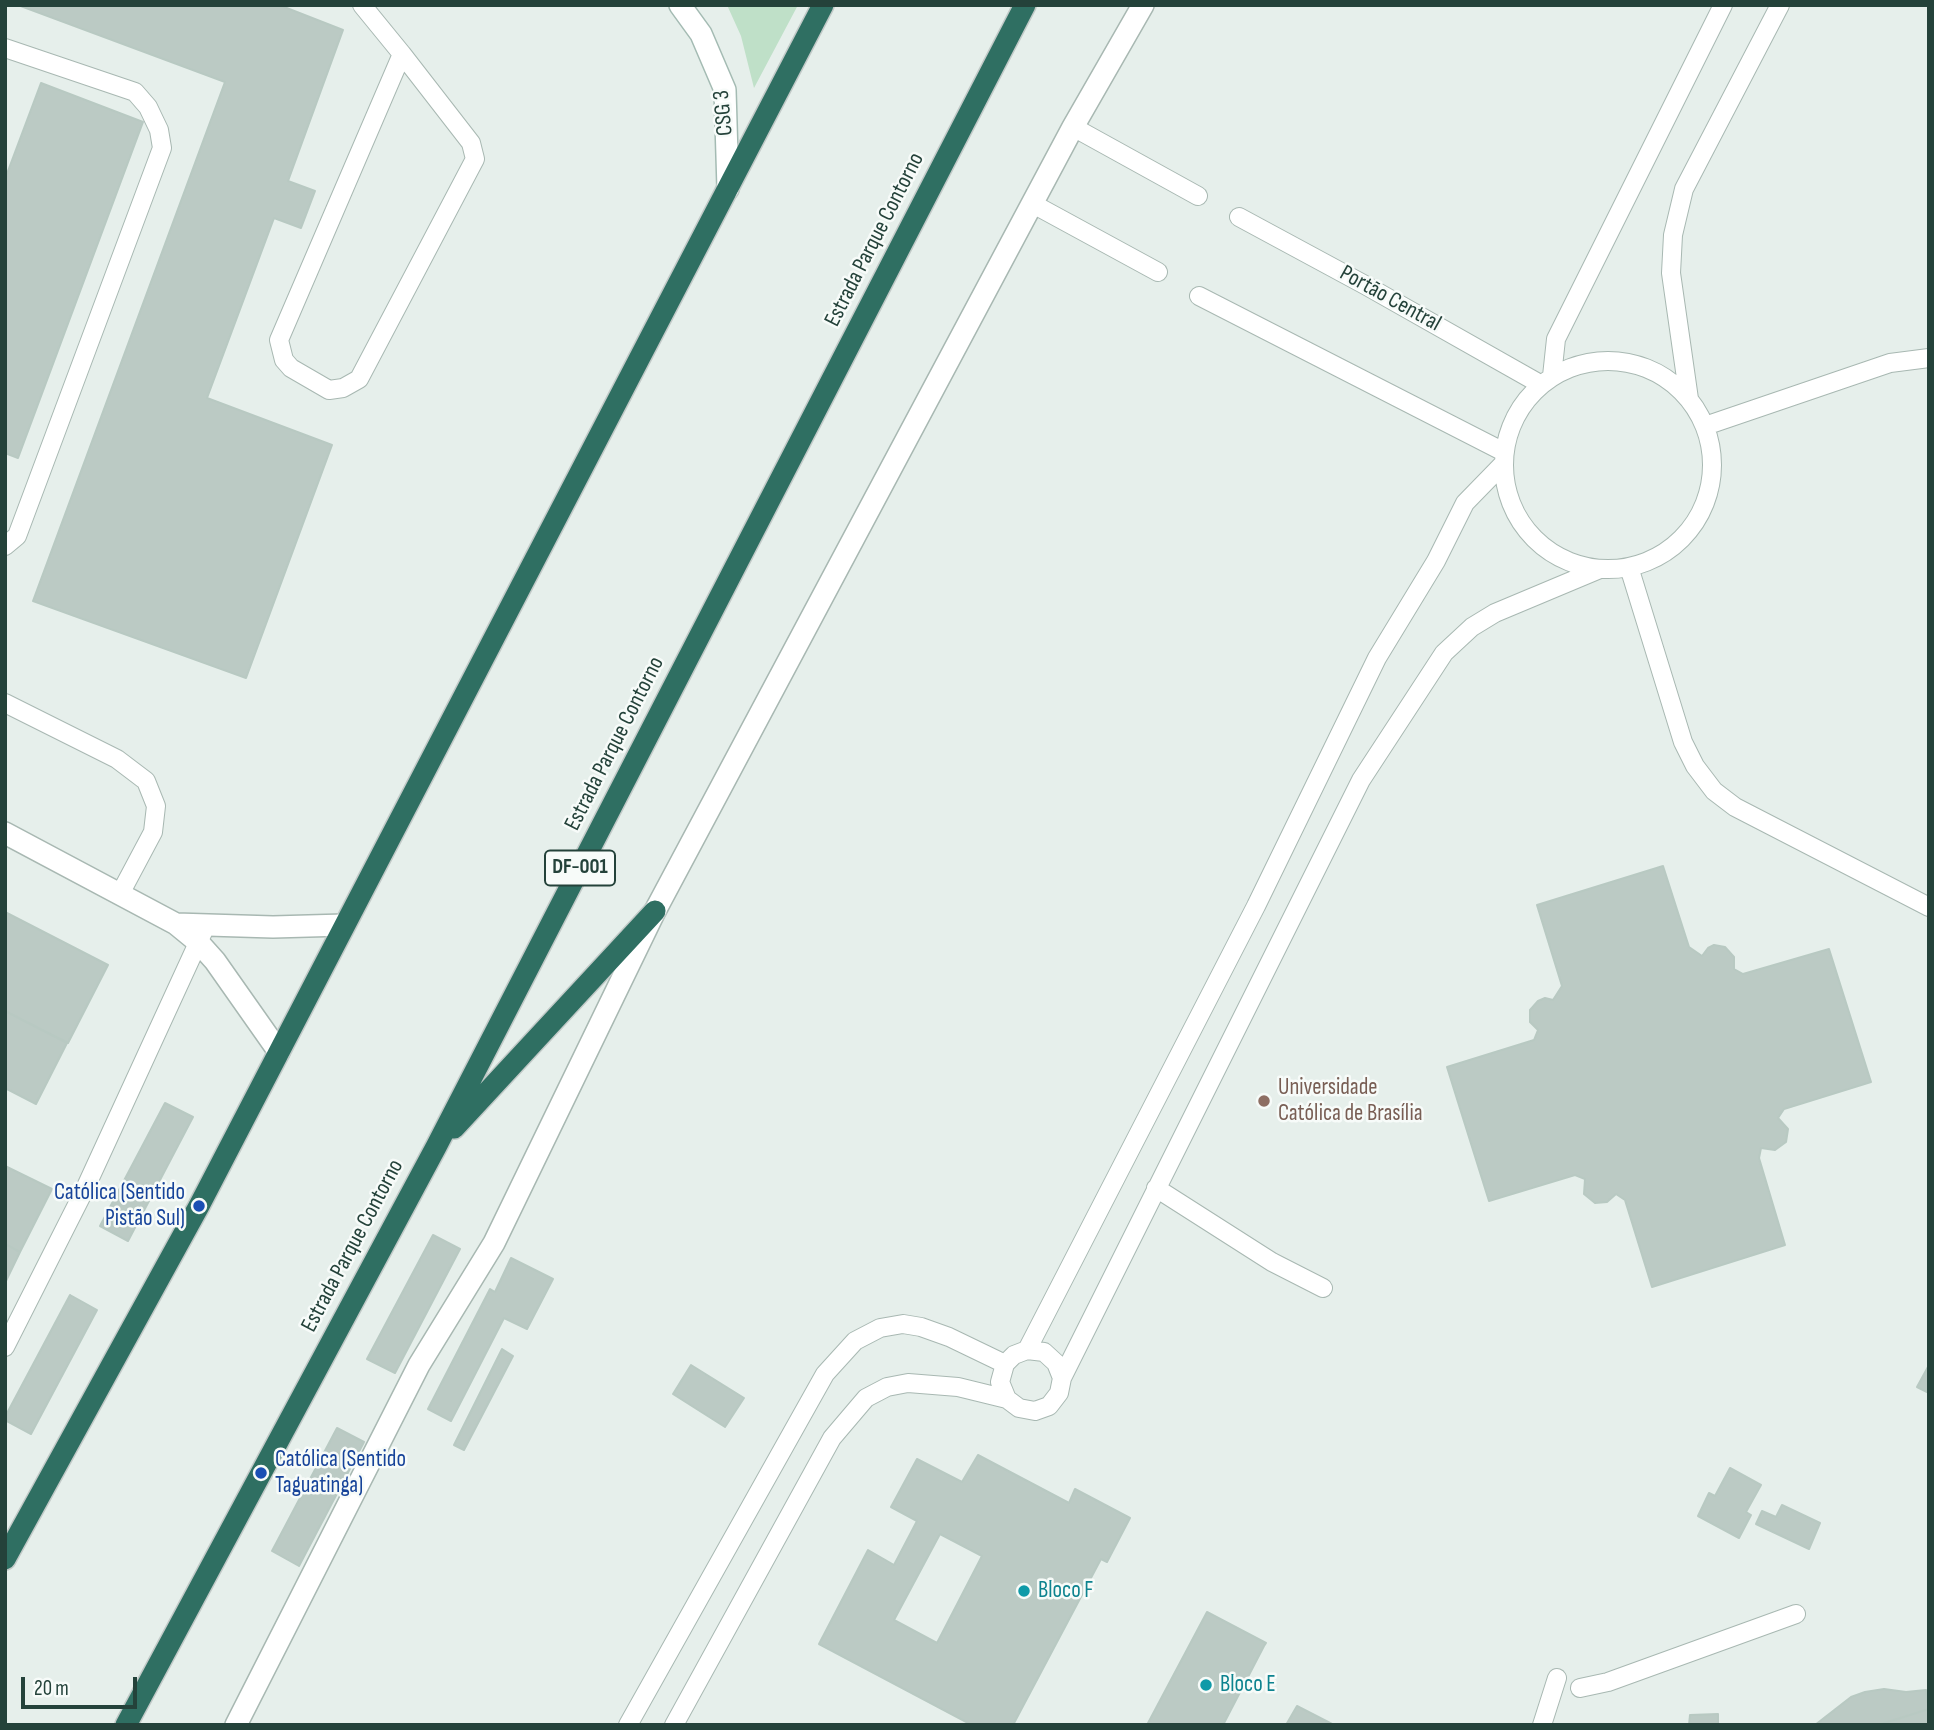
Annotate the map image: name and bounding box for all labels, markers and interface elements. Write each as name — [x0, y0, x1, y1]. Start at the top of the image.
street label: CSG 3 — [708, 89, 740, 137]
street label: Estrada Parque Contorno — [819, 148, 931, 332]
street label: Portão Central — [1334, 260, 1446, 338]
street label: Estrada Parque Contorno — [559, 652, 671, 836]
road number: DF-001 — [545, 850, 615, 886]
place label: Universidade Católica de Brasília — [1278, 1074, 1423, 1128]
marker: Universidade Católica de Brasília — [1256, 1093, 1272, 1109]
street label: Estrada Parque Contorno — [296, 1155, 410, 1337]
place label: Católica (Sentido Pistão Sul) — [54, 1179, 185, 1233]
marker: Católica (Sentido Pistão Sul) — [191, 1198, 207, 1214]
place label: Católica (Sentido Taguatinga) — [275, 1446, 406, 1500]
marker: Católica (Sentido Taguatinga) — [253, 1465, 269, 1481]
place label: Bloco F — [1038, 1577, 1093, 1605]
marker: Bloco F — [1016, 1583, 1032, 1599]
scale bar — [24, 1664, 140, 1708]
place label: Bloco E — [1220, 1671, 1276, 1699]
text: 20 m — [34, 1676, 69, 1701]
marker: Bloco E — [1198, 1677, 1214, 1693]

